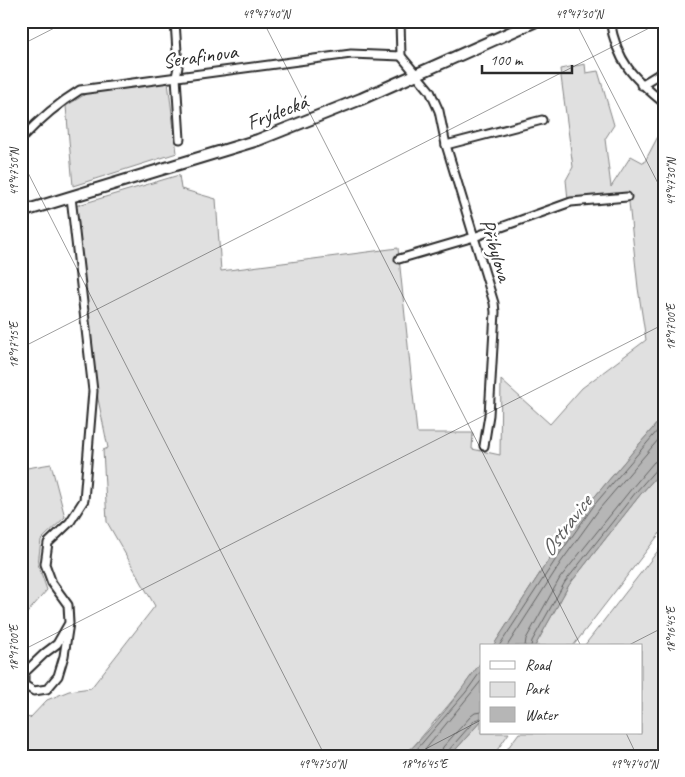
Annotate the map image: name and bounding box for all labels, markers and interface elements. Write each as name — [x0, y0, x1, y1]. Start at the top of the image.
text: 49°47'40"N — [242, 6, 291, 22]
text: 49°47'30"N — [555, 6, 604, 22]
street label: Serafinova — [161, 38, 241, 74]
scale bar — [482, 42, 572, 74]
text: 100 m — [490, 51, 524, 70]
street label: Frýdecká — [243, 88, 313, 135]
text: 49°47'50"N — [6, 147, 22, 196]
text: 49°47'30"N — [663, 157, 679, 206]
street label: Přibylova — [474, 216, 518, 287]
text: 18°17'00"E — [663, 302, 679, 350]
text: 18°17'15"E — [6, 320, 22, 368]
water label: Ostravice — [534, 488, 600, 562]
text: 18°16'45"E — [663, 605, 679, 653]
text: 18°17'00"E — [6, 623, 22, 671]
legend — [480, 644, 642, 734]
text: Road — [525, 656, 552, 675]
text: Park — [525, 680, 550, 699]
text: Water — [525, 706, 559, 725]
text: 49°47'50"N — [298, 756, 347, 772]
text: 18°16'45"E — [401, 756, 449, 772]
text: 49°47'40"N — [610, 756, 659, 772]

